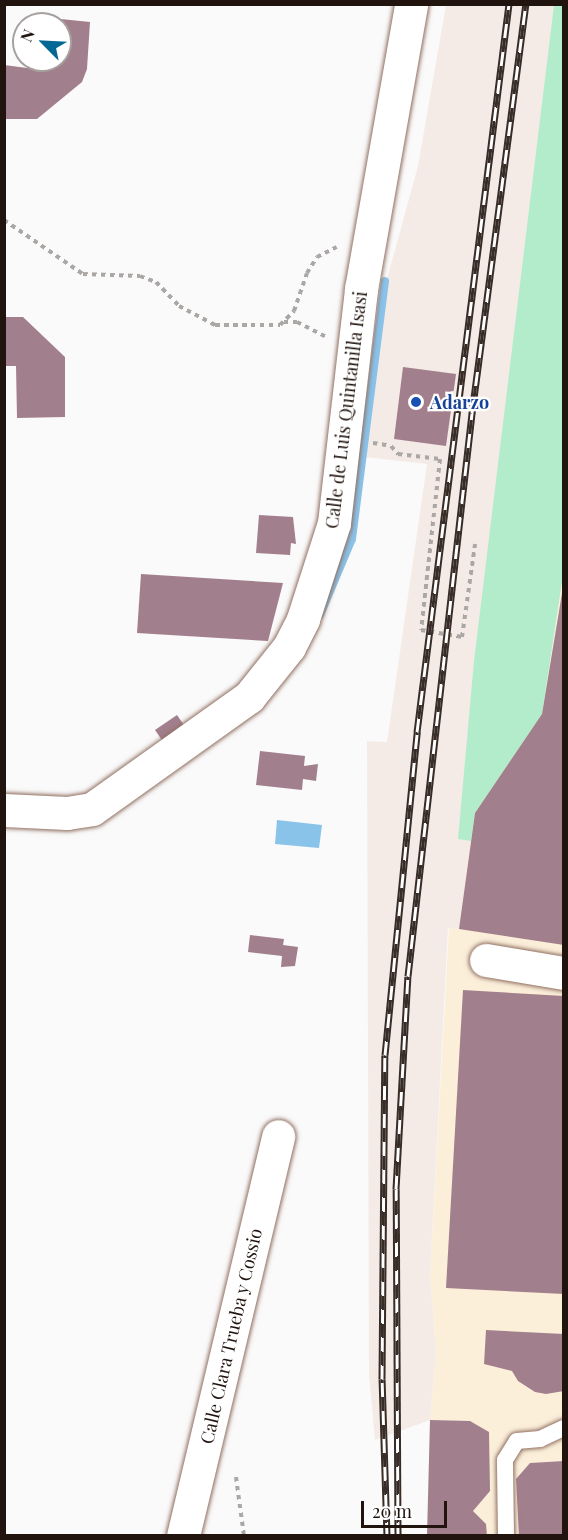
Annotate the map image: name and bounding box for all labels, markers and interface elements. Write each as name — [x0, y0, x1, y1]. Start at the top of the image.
north arrow — [12, 12, 72, 72]
text: N — [15, 26, 39, 45]
street label: Calle de Luis Quintanilla Isasi — [321, 290, 371, 530]
place label: Adarzo — [430, 391, 489, 413]
marker: Adarzo — [407, 393, 425, 411]
street label: Calle Clara Trueba y Cossio — [195, 1225, 267, 1447]
scale bar — [364, 1489, 450, 1527]
text: 20 m — [372, 1499, 412, 1523]

